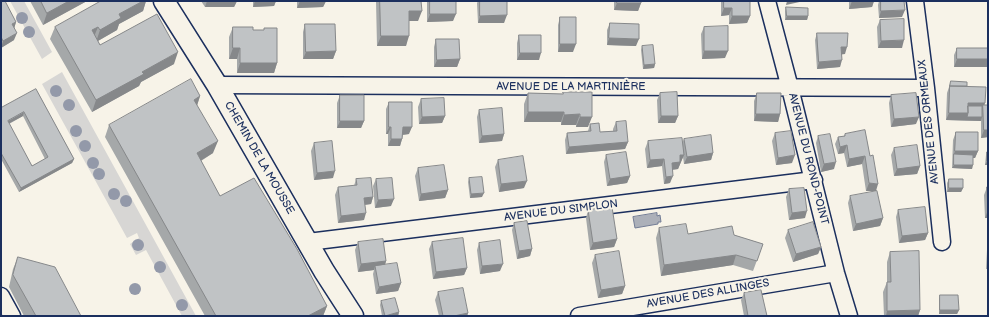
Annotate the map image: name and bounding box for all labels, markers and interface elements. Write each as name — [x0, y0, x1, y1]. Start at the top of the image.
street label: AVENUE DES ORMEAUX — [916, 59, 942, 185]
street label: AVENUE DE LA MARTINIÈRE — [496, 80, 646, 94]
street label: AVENUE DU ROND-POINT — [785, 92, 831, 226]
street label: CHEMIN DE LA MOUSSE — [221, 99, 297, 217]
street label: AVENUE DU SIMPLON — [503, 197, 619, 225]
street label: AVENUE DES ALLINGES — [646, 277, 770, 311]

